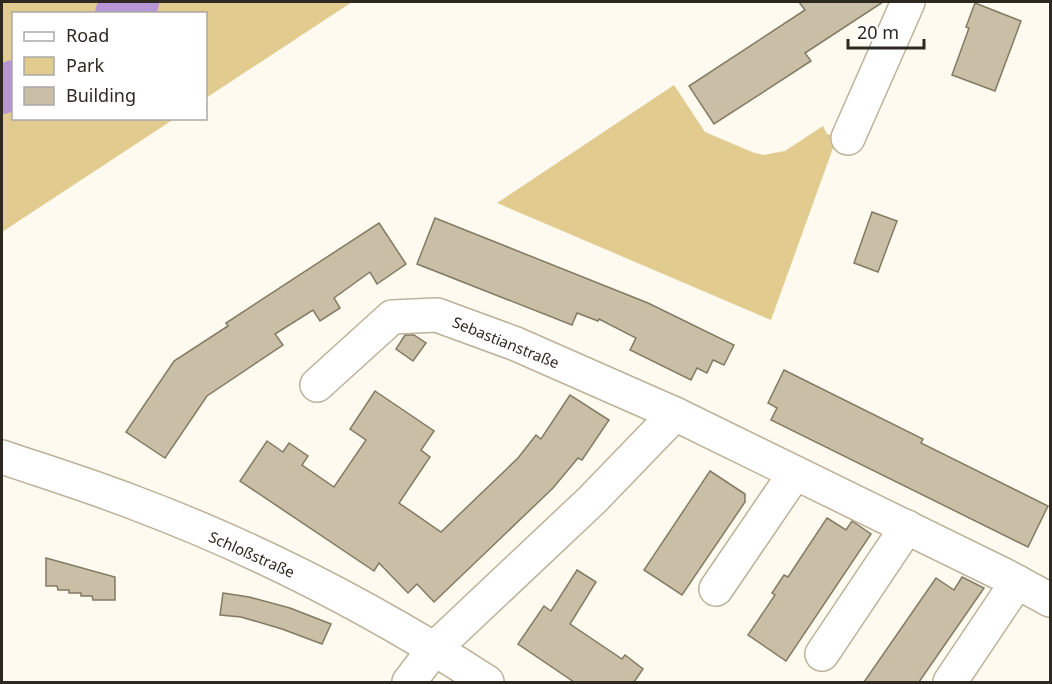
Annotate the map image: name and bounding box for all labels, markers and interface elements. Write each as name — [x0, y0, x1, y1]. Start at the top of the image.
legend — [12, 12, 207, 120]
scale bar — [848, 12, 924, 50]
text: 20 m — [857, 20, 899, 44]
text: Road — [66, 23, 109, 47]
text: Park — [66, 53, 104, 77]
text: Building — [66, 83, 136, 107]
street label: Sebastianstraße — [450, 312, 562, 372]
street label: Schloßstraße — [206, 526, 298, 582]

